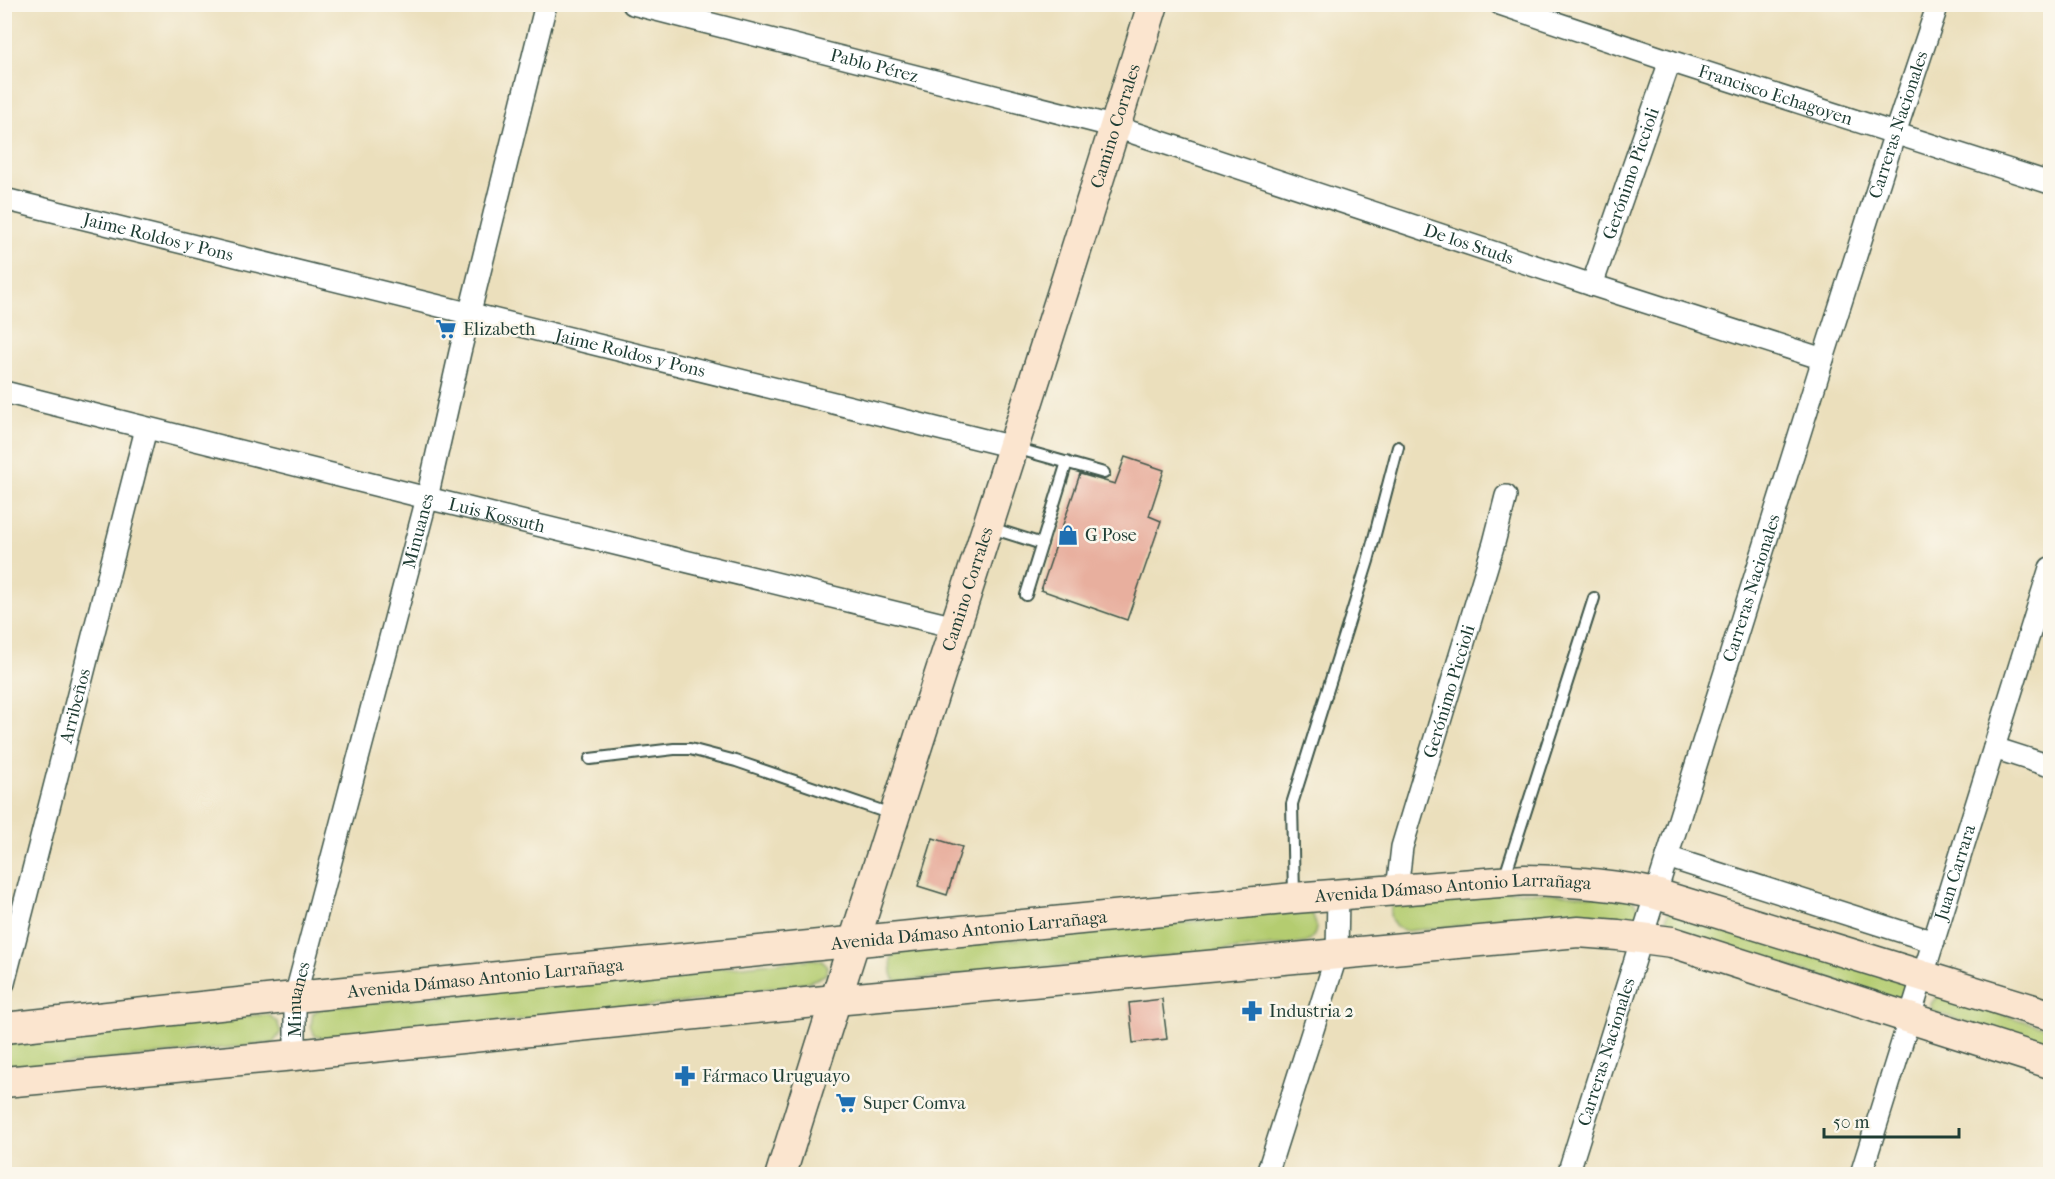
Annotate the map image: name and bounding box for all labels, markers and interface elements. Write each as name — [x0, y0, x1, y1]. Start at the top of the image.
street label: Pablo Pérez — [828, 45, 920, 87]
street label: Carreras Nacionales — [1865, 48, 1933, 201]
street label: Camino Corrales — [1086, 61, 1145, 191]
street label: Francisco Echagoyen — [1695, 61, 1856, 130]
street label: Gerónimo Piccioli — [1599, 104, 1664, 242]
street label: Jaime Roldos y Pons — [79, 208, 236, 266]
street label: De los Studs — [1421, 220, 1516, 269]
supermarket icon: Elizabeth — [434, 317, 458, 341]
place label: Elizabeth — [463, 319, 535, 340]
street label: Jaime Roldos y Pons — [551, 324, 708, 382]
street label: Minuanes — [399, 491, 439, 571]
street label: Luis Kossuth — [446, 494, 547, 537]
street label: Carreras Nacionales — [1719, 511, 1785, 665]
shop icon: G Pose — [1056, 523, 1080, 547]
street label: Camino Corrales — [938, 524, 998, 654]
place label: G Pose — [1085, 525, 1137, 546]
street label: Gerónimo Piccioli — [1420, 622, 1480, 761]
street label: Arribeños — [56, 666, 95, 747]
street label: Juan Carrara — [1930, 821, 1981, 925]
street label: Avenida Dámaso Antonio Larrañaga — [1313, 870, 1593, 907]
street label: Avenida Dámaso Antonio Larrañaga — [829, 907, 1109, 955]
street label: Avenida Dámaso Antonio Larrañaga — [345, 954, 625, 1003]
street label: Minuanes — [285, 959, 315, 1037]
street label: Carreras Nacionales — [1574, 975, 1640, 1129]
pharmacy icon: Industria 2 — [1240, 999, 1264, 1023]
place label: Industria 2 — [1269, 1001, 1354, 1022]
pharmacy icon: Fármaco Uruguayo — [673, 1064, 697, 1088]
place label: Fármaco Uruguayo — [702, 1066, 850, 1087]
supermarket icon: Super Comva — [834, 1091, 858, 1115]
place label: Super Comva — [863, 1093, 966, 1114]
scale bar — [1824, 1101, 1959, 1139]
text: 50 m — [1833, 1112, 1870, 1133]

